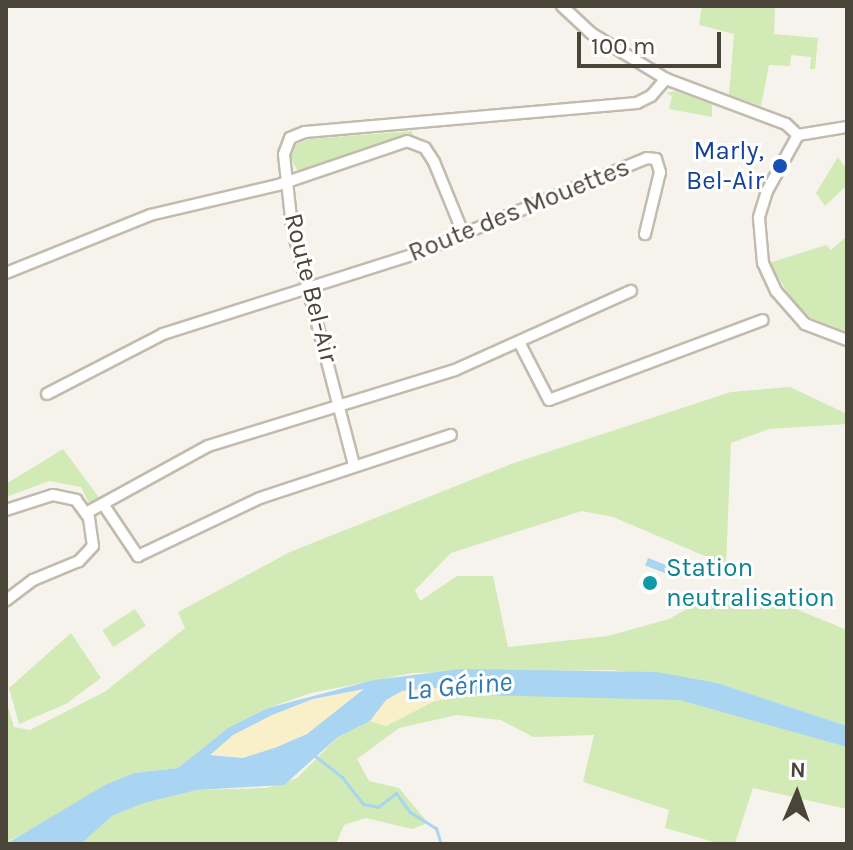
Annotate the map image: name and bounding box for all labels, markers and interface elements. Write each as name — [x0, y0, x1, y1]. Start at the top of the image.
scale bar — [581, 16, 725, 66]
text: 100 m — [591, 32, 656, 60]
place label: Marly, Bel-Air — [686, 135, 764, 196]
street label: Route des Mouettes — [404, 151, 634, 269]
marker: Marly, Bel-Air — [771, 157, 789, 175]
street label: Route Bel-Air — [277, 210, 345, 366]
place label: Station neutralisation — [666, 552, 835, 614]
marker: Station neutralisation — [641, 574, 659, 592]
water label: La Gérine — [405, 665, 513, 707]
north arrow — [757, 754, 837, 834]
text: N — [789, 757, 806, 783]

